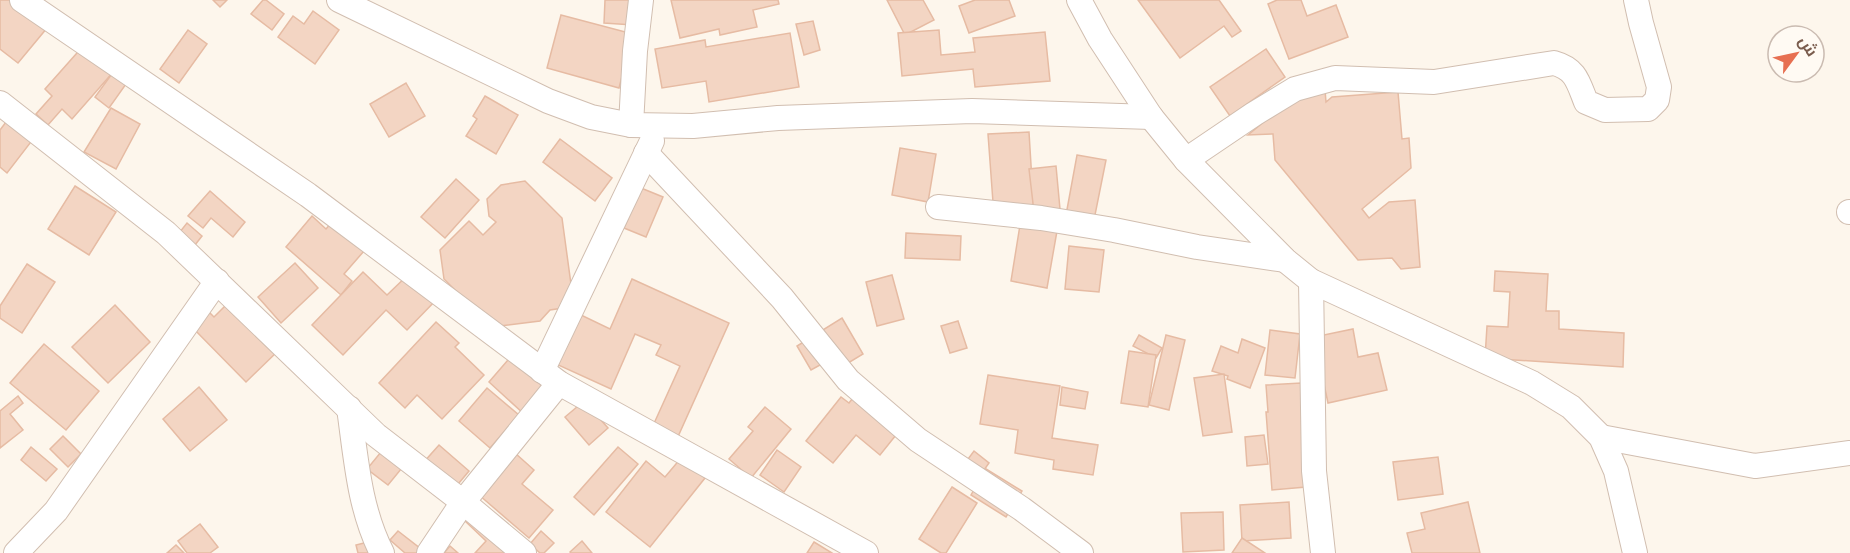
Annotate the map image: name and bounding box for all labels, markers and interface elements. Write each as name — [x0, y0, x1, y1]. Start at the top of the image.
north arrow — [1766, 24, 1826, 84]
text: ش — [1794, 31, 1823, 60]

